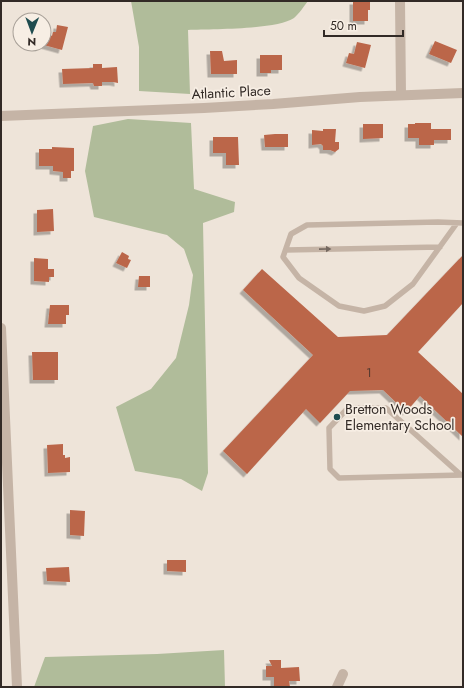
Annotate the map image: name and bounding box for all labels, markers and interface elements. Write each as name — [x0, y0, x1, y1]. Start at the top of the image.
north arrow — [12, 12, 52, 52]
scale bar — [324, 12, 403, 38]
text: 50 m — [330, 17, 357, 35]
text: N — [27, 34, 36, 50]
street label: Atlantic Place — [191, 80, 271, 104]
one-way arrow — [319, 246, 331, 253]
house number: 1 — [366, 364, 372, 382]
place label: Bretton Woods Elementary School — [345, 399, 455, 435]
marker: Bretton Woods Elementary School — [332, 412, 342, 422]

